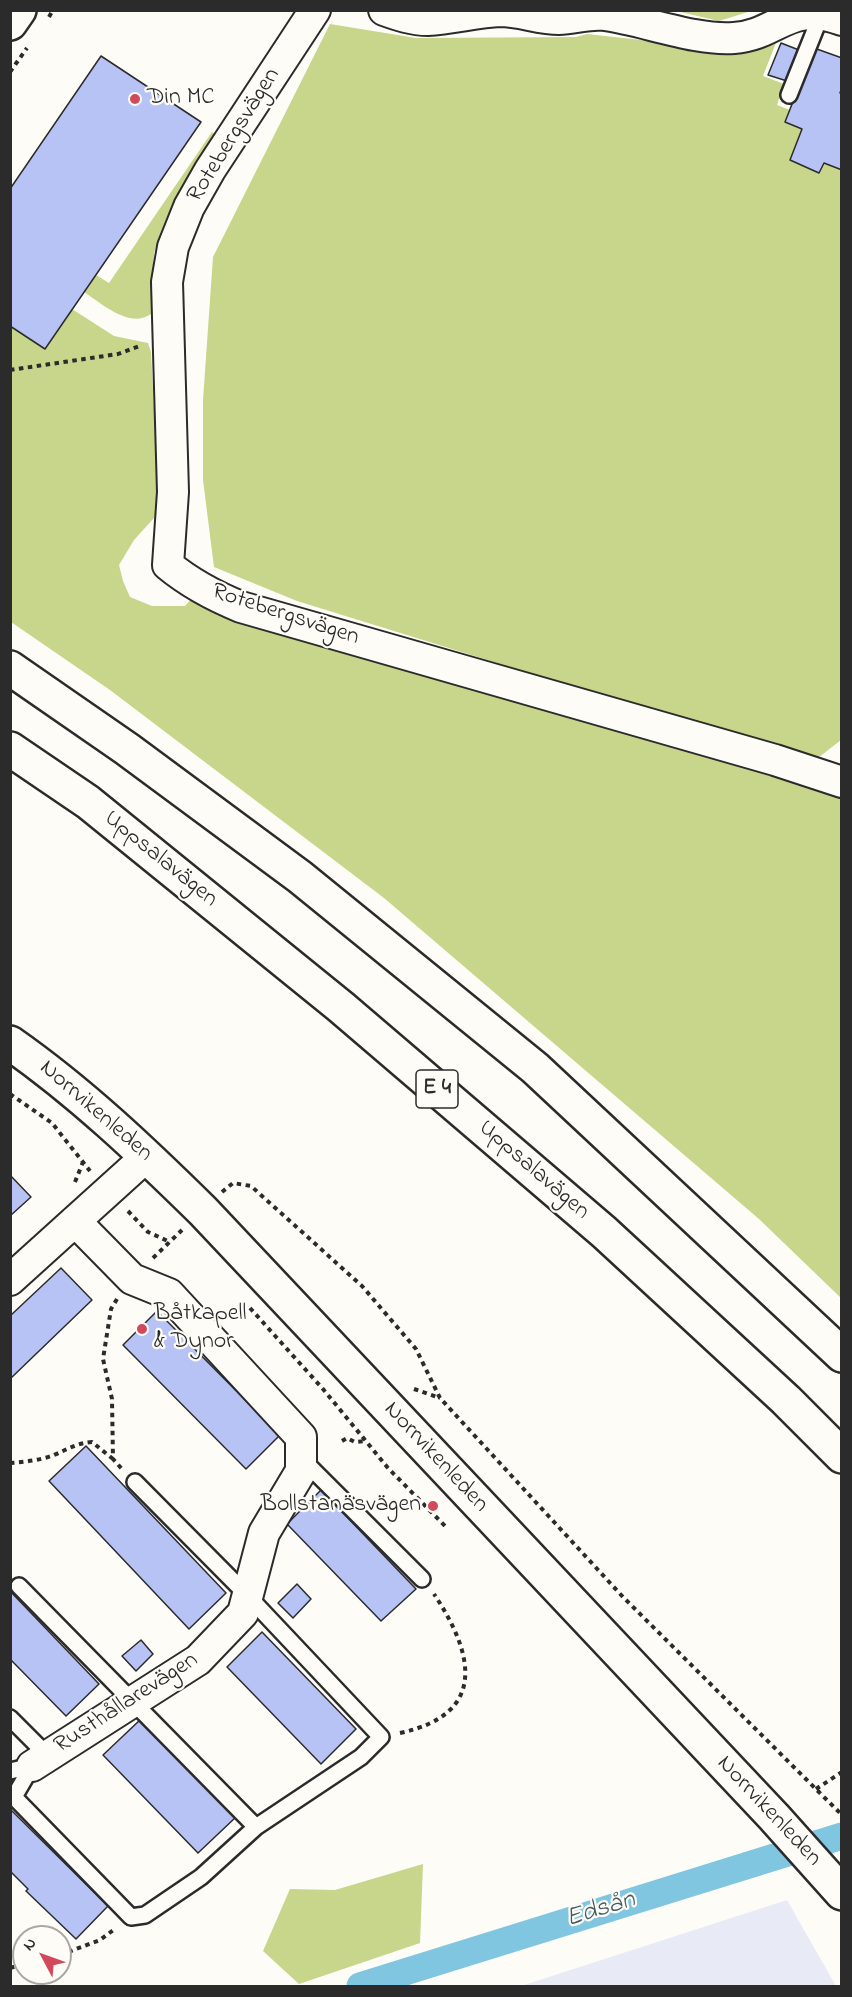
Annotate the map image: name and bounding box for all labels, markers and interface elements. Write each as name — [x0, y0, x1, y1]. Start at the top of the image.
street label: Rotebergsvägen — [182, 63, 288, 209]
place label: Din MC — [147, 85, 215, 113]
marker: Din MC — [128, 92, 142, 106]
street label: Rotebergsvägen — [208, 579, 362, 653]
street label: Uppsalavägen — [97, 805, 223, 915]
street label: Norrvikenleden — [32, 1055, 158, 1169]
road number: E 4 — [416, 1070, 458, 1108]
street label: Uppsalavägen — [471, 1115, 595, 1227]
place label: Båtkapell & Dynor — [154, 1301, 247, 1357]
marker: Båtkapell & Dynor — [135, 1322, 149, 1336]
street label: Norrvikenleden — [376, 1397, 494, 1519]
place label: Bollstanäsvägen — [261, 1492, 421, 1520]
marker: Bollstanäsvägen — [426, 1499, 440, 1513]
street label: Rusthållarevägen — [50, 1647, 204, 1761]
street label: Norrvikenleden — [709, 1751, 827, 1873]
water label: Edsån — [563, 1886, 639, 1936]
north arrow — [12, 1925, 72, 1985]
text: N — [17, 1933, 43, 1956]

